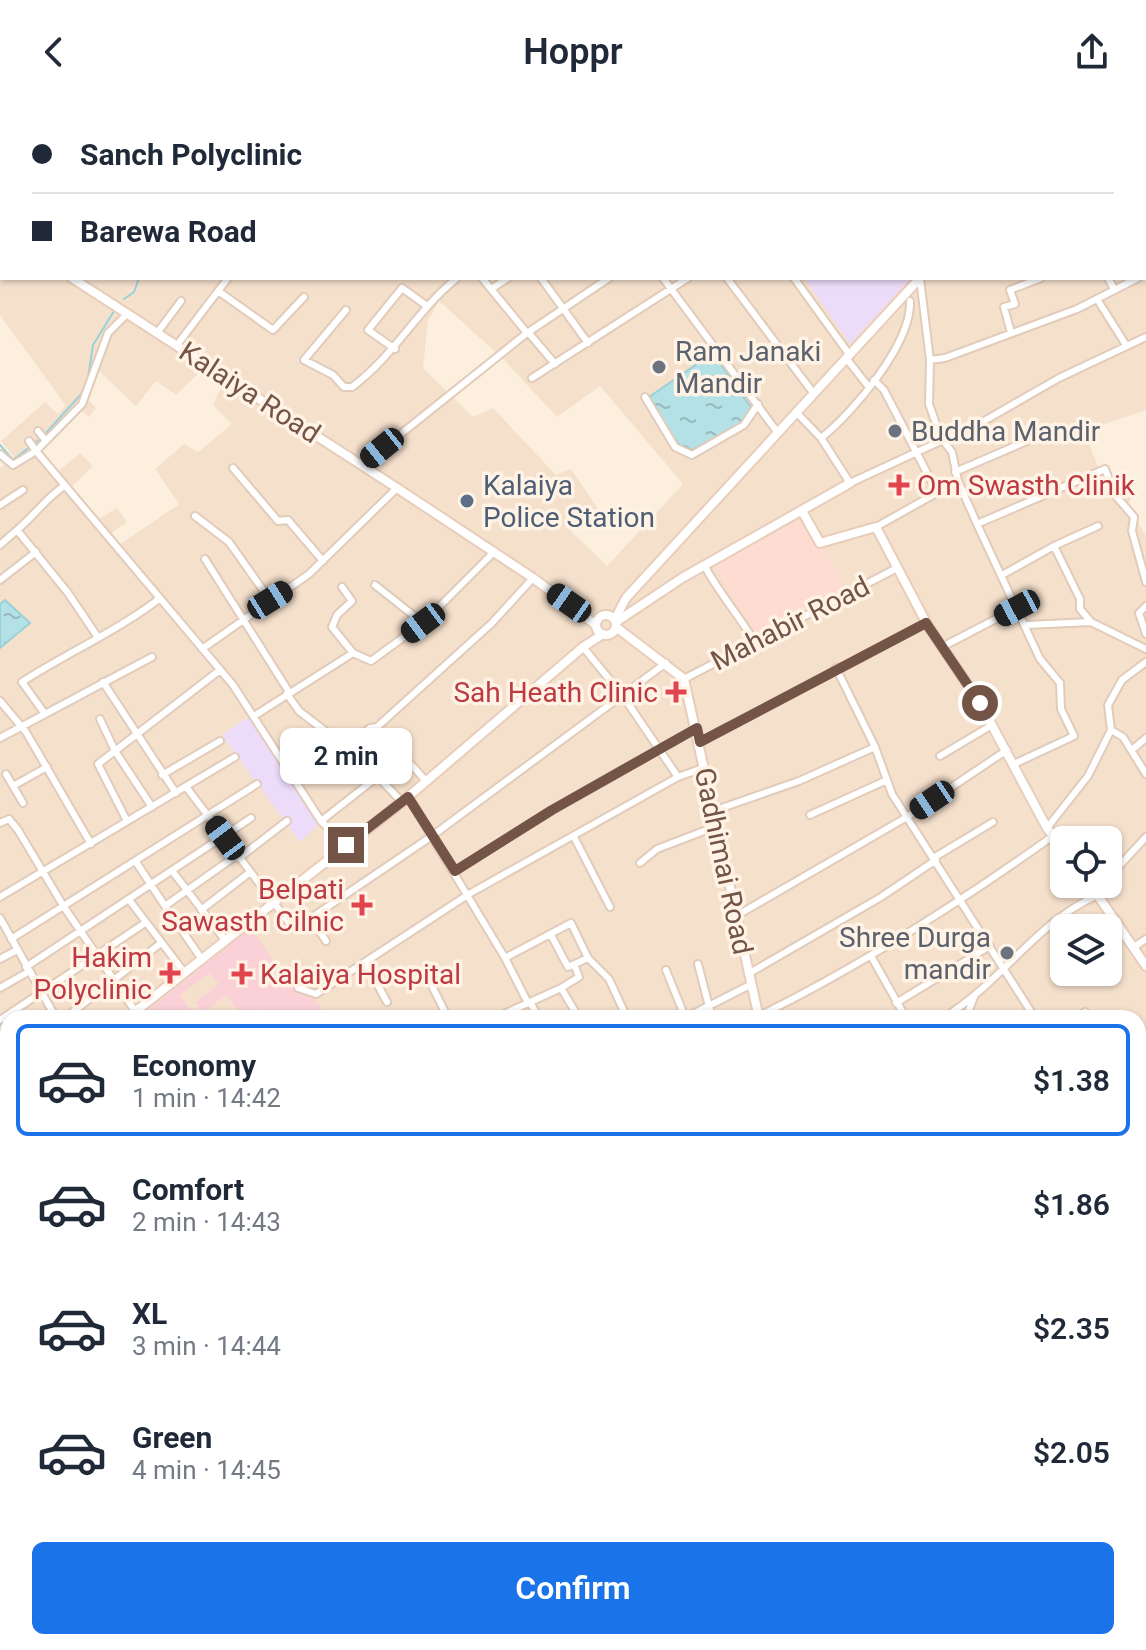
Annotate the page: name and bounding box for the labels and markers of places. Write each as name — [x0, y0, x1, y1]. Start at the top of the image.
place label: Ram Janaki Mandir — [675, 335, 821, 400]
marker: Ram Janaki Mandir — [650, 358, 668, 376]
place label: Buddha Mandir — [911, 415, 1101, 448]
marker: Buddha Mandir — [886, 422, 904, 440]
place label: Kalaiya Police Station — [483, 469, 655, 534]
place label: Om Swasth Clinik — [917, 469, 1136, 502]
marker: Om Swasth Clinik — [888, 474, 910, 496]
marker: Kalaiya Police Station — [458, 492, 476, 510]
place label: Sah Heath Clinic — [453, 676, 658, 709]
marker: Sah Heath Clinic — [665, 681, 687, 703]
place label: Belpati Sawasth Cilnic — [161, 873, 344, 938]
marker: Belpati Sawasth Cilnic — [351, 894, 373, 916]
place label: Shree Durga mandir — [839, 921, 992, 986]
place label: Hakim Polyclinic — [33, 941, 152, 1006]
marker: Shree Durga mandir — [998, 944, 1016, 962]
place label: Kalaiya Hospital — [260, 958, 461, 991]
marker: Hakim Polyclinic — [159, 962, 181, 984]
marker: Kalaiya Hospital — [231, 963, 253, 985]

